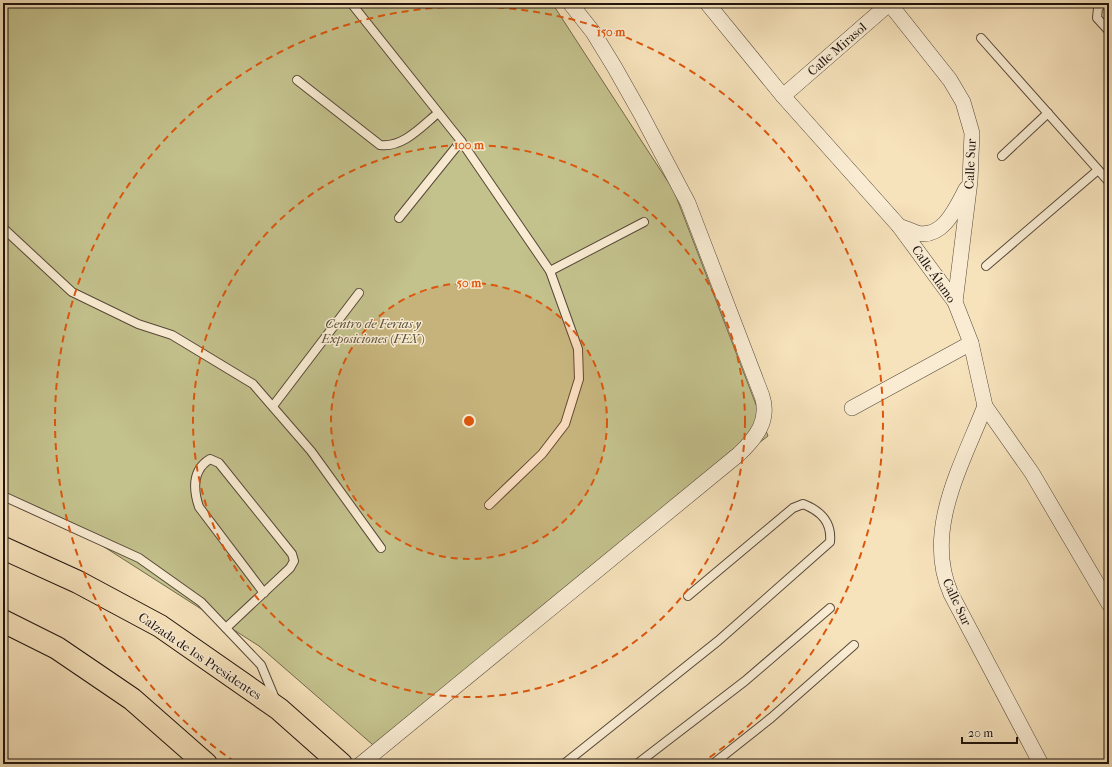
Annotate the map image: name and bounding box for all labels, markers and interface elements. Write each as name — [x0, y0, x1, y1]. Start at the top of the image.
street label: Calle Mirasol — [804, 19, 870, 79]
text: 150 m — [597, 25, 626, 39]
text: 100 m — [454, 138, 485, 152]
street label: Calle Sur — [961, 138, 979, 190]
street label: Calle Álamo — [909, 242, 959, 306]
text: 50 m — [457, 276, 482, 290]
park label: Centro de Ferias y Exposiciones (FEX) — [320, 316, 425, 346]
centre of rings — [462, 414, 476, 428]
street label: Calle Sur — [940, 576, 975, 629]
street label: Calzada de los Presidentes — [136, 609, 264, 703]
scale bar — [962, 719, 1017, 745]
text: 20 m — [968, 726, 993, 740]

